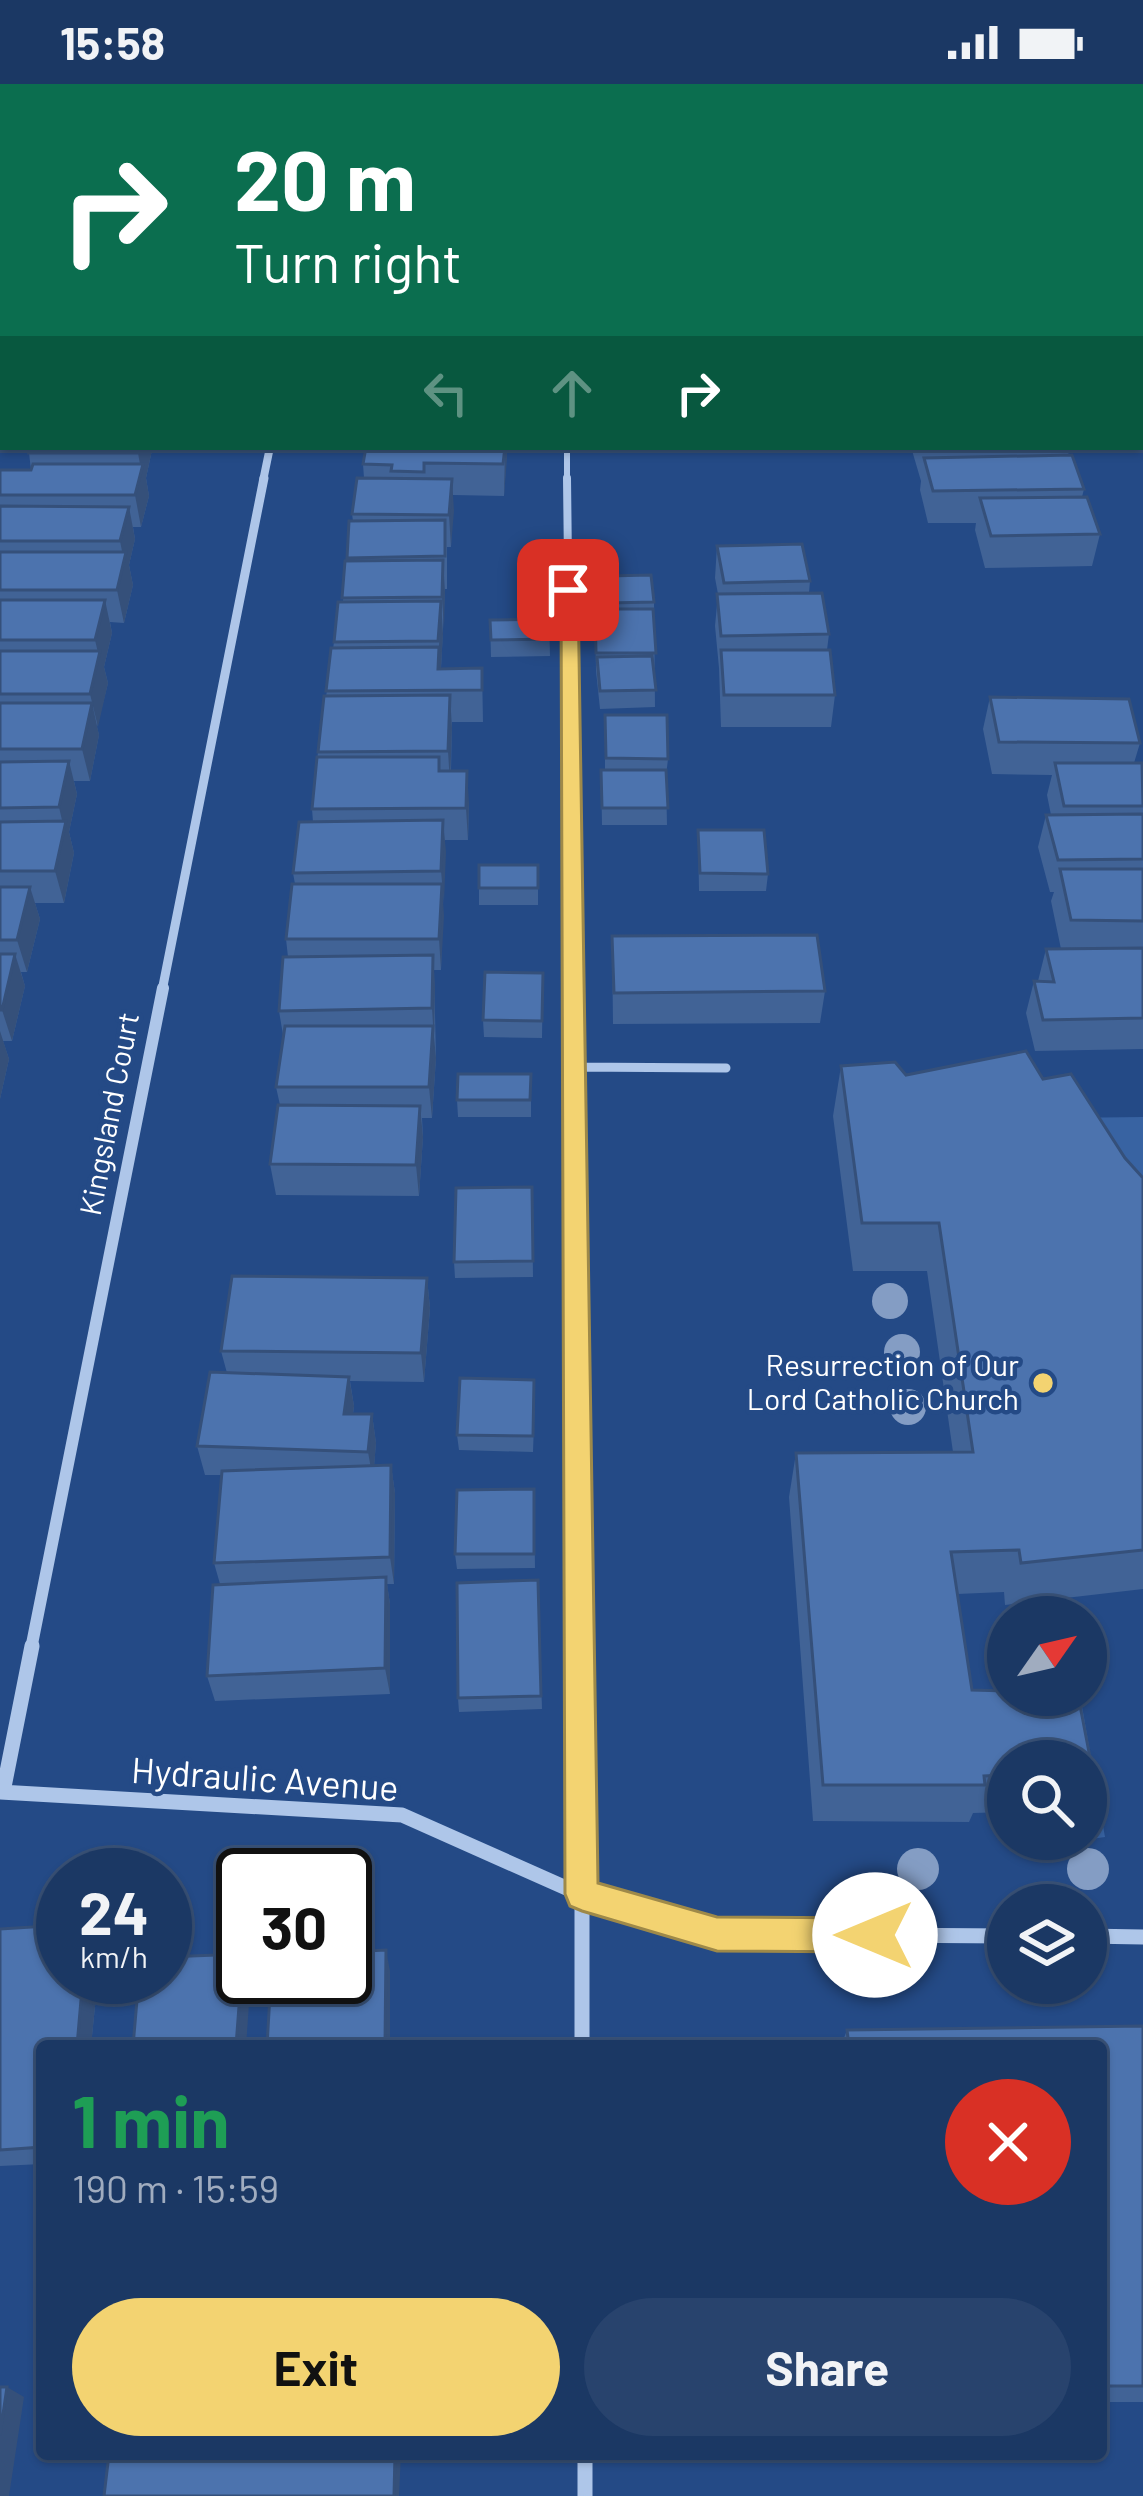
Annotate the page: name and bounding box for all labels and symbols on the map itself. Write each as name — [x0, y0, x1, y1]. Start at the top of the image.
pin — [517, 539, 619, 641]
street label: Kingsland Court — [71, 1009, 145, 1218]
place label: Resurrection of Our Lord Catholic Church — [747, 1346, 1019, 1416]
marker: Resurrection of Our Lord Catholic Church — [1030, 1370, 1056, 1396]
north arrow — [987, 1596, 1107, 1716]
street label: Hydraulic Avenue — [130, 1747, 400, 1808]
speed limit sign: 30 — [216, 1848, 372, 2004]
position arrow — [812, 1872, 938, 1998]

